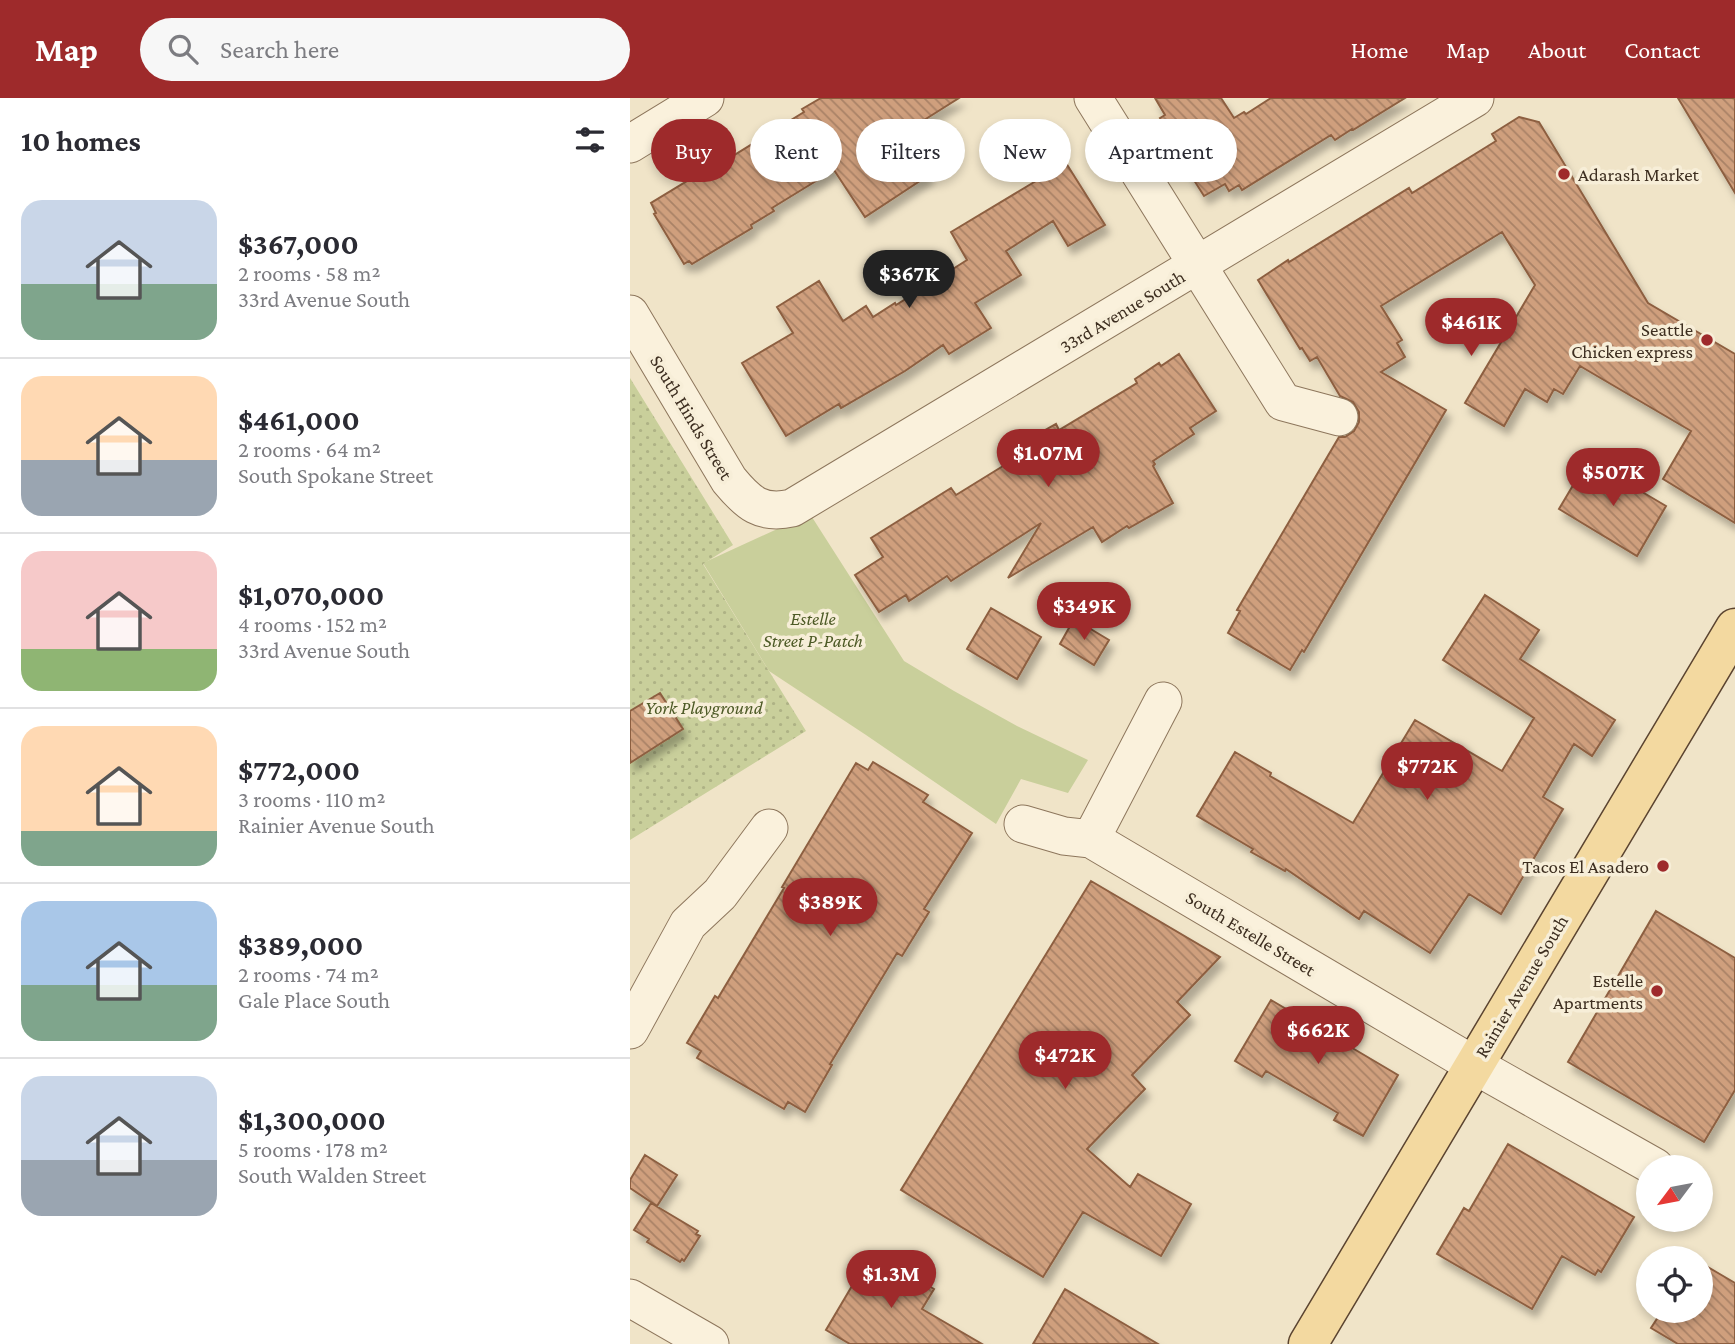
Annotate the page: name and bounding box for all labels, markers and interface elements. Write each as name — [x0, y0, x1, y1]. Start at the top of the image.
search box — [140, 18, 630, 81]
icon: search — [164, 30, 202, 68]
text: Map — [35, 31, 98, 68]
text: Search here — [220, 35, 339, 64]
text: Home — [1351, 36, 1408, 63]
text: Map — [1446, 36, 1490, 63]
text: About — [1528, 36, 1586, 63]
text: Contact — [1624, 36, 1700, 63]
chip: Buy — [651, 119, 736, 182]
chip: Rent — [750, 119, 842, 182]
chip: Filters — [856, 119, 965, 182]
chip: New — [979, 119, 1071, 182]
chip: Apartment — [1085, 119, 1237, 182]
icon: filters — [571, 121, 609, 159]
text: 10 homes — [21, 124, 141, 157]
place label: Adarash Market — [1578, 164, 1699, 185]
marker: Adarash Market — [1556, 166, 1572, 182]
text: $367,000 — [238, 227, 359, 260]
icon: home — [77, 228, 161, 312]
pin: $367K — [860, 250, 958, 310]
text: 2 rooms · 58 m² — [238, 260, 380, 286]
text: $367K — [879, 260, 939, 286]
street label: 33rd Avenue South — [1056, 266, 1189, 357]
text: 33rd Avenue South — [238, 286, 410, 312]
pin: $461K — [1422, 299, 1520, 358]
text: $461K — [1441, 308, 1501, 334]
place label: Seattle Chicken express — [1571, 319, 1693, 362]
marker: Seattle Chicken express — [1699, 332, 1715, 348]
street label: South Hinds Street — [646, 351, 737, 484]
text: $461,000 — [238, 403, 360, 436]
icon: home — [77, 404, 161, 488]
pin: $1.07M — [991, 430, 1105, 489]
text: 2 rooms · 64 m² — [238, 436, 381, 462]
text: $1.07M — [1013, 439, 1083, 465]
pin: $507K — [1564, 448, 1662, 508]
text: $507K — [1582, 458, 1644, 484]
text: South Spokane Street — [238, 462, 433, 488]
text: $1,070,000 — [238, 578, 384, 611]
icon: home — [77, 579, 161, 663]
pin: $349K — [1035, 582, 1133, 642]
text: $349K — [1053, 592, 1115, 618]
park label: Estelle Street P-Patch — [763, 608, 863, 651]
text: 4 rooms · 152 m² — [238, 611, 387, 637]
text: 33rd Avenue South — [238, 637, 410, 663]
park label: York Playground — [645, 697, 764, 718]
pin: $772K — [1378, 742, 1476, 802]
text: $772K — [1397, 752, 1457, 778]
text: $772,000 — [238, 753, 360, 786]
icon: home — [77, 754, 161, 838]
text: 3 rooms · 110 m² — [238, 786, 385, 812]
text: Rainier Avenue South — [238, 812, 435, 838]
place label: Tacos El Asadero — [1522, 856, 1649, 877]
marker: Tacos El Asadero — [1655, 858, 1671, 874]
pin: $389K — [781, 878, 879, 938]
street label: South Estelle Street — [1182, 887, 1320, 981]
text: $389K — [798, 888, 862, 914]
street label: Rainier Avenue South — [1471, 911, 1572, 1061]
text: $389,000 — [238, 928, 363, 961]
icon: home — [77, 929, 161, 1013]
text: 2 rooms · 74 m² — [238, 961, 379, 987]
place label: Estelle Apartments — [1553, 970, 1643, 1013]
marker: Estelle Apartments — [1649, 983, 1665, 999]
text: Gale Place South — [238, 987, 390, 1013]
pin: $662K — [1269, 1006, 1367, 1066]
text: $662K — [1287, 1016, 1349, 1042]
pin: $472K — [1016, 1032, 1114, 1091]
text: $472K — [1035, 1041, 1095, 1067]
text: $1,300,000 — [238, 1103, 386, 1136]
icon: home — [77, 1104, 161, 1188]
text: 5 rooms · 178 m² — [238, 1136, 388, 1162]
north arrow — [1636, 1155, 1713, 1232]
map controls — [1636, 1155, 1713, 1323]
text: South Walden Street — [238, 1162, 426, 1188]
button: locate — [1636, 1246, 1713, 1323]
pin: $1.3M — [842, 1250, 940, 1310]
text: $1.3M — [862, 1260, 920, 1286]

